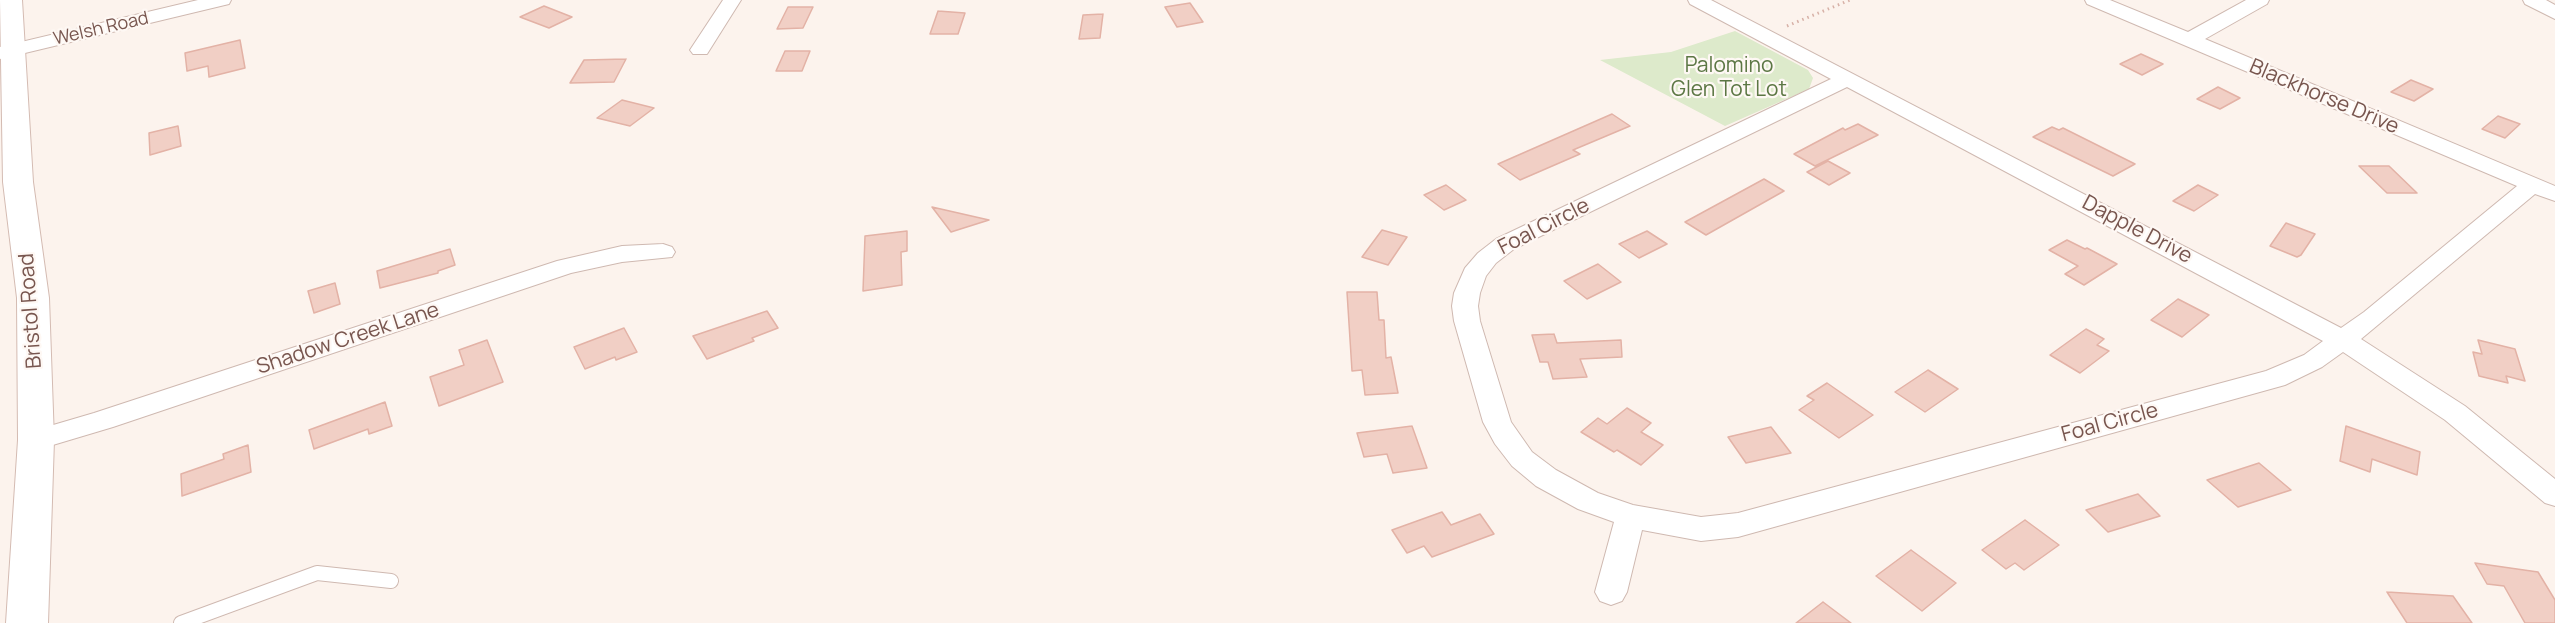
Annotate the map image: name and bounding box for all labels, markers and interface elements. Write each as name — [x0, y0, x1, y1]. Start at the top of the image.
street label: Welsh Road — [51, 8, 151, 50]
park label: Palomino Glen Tot Lot — [1671, 53, 1787, 103]
street label: Blackhorse Drive — [2245, 54, 2403, 140]
street label: Dapple Drive — [2078, 190, 2196, 270]
street label: Foal Circle — [1494, 193, 1594, 261]
street label: Bristol Road — [14, 252, 48, 370]
street label: Shadow Creek Lane — [254, 298, 442, 380]
street label: Foal Circle — [2059, 398, 2161, 448]

